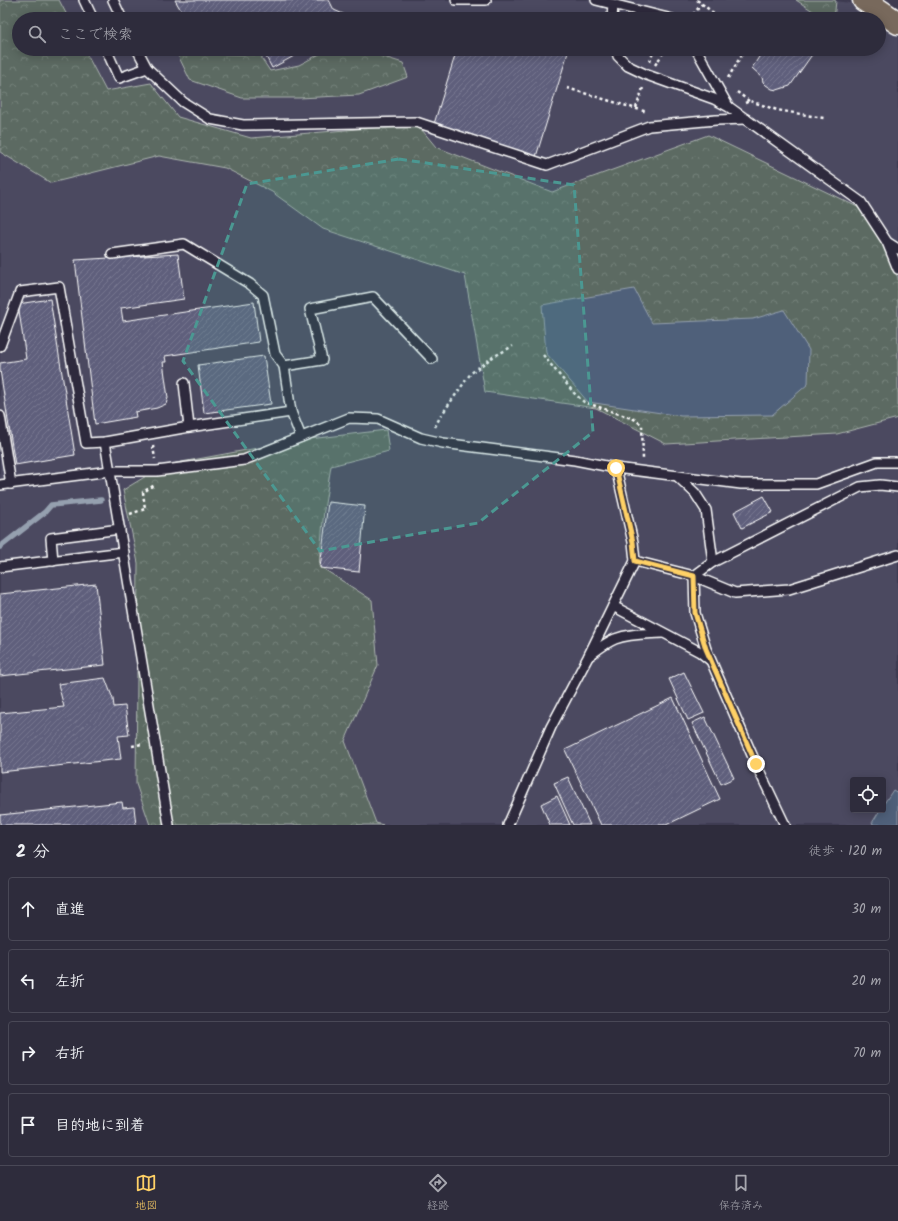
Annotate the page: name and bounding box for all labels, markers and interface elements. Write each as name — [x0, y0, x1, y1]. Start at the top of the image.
search box — [12, 12, 886, 56]
icon: search — [26, 23, 48, 45]
text: ここで検索 — [58, 23, 133, 47]
route start — [607, 459, 625, 477]
route end — [747, 755, 765, 773]
map controls — [850, 777, 886, 813]
button: locate — [850, 777, 886, 813]
text: 2 分 — [16, 839, 49, 866]
text: 徒歩 · 120 m — [809, 841, 882, 862]
icon: ahead — [17, 898, 39, 920]
text: 直進 — [55, 898, 85, 922]
text: 30 m — [852, 899, 881, 920]
icon: left — [17, 970, 39, 992]
text: 左折 — [55, 970, 85, 994]
text: 20 m — [851, 971, 881, 992]
icon: right — [17, 1042, 39, 1064]
text: 右折 — [55, 1042, 85, 1066]
text: 70 m — [853, 1043, 881, 1064]
icon: arrive — [17, 1114, 39, 1136]
text: 目的地に到着 — [55, 1114, 145, 1138]
tab: 地図 — [135, 1172, 157, 1215]
tab: 経路 — [427, 1172, 449, 1215]
tab: 保存済み — [719, 1172, 763, 1215]

